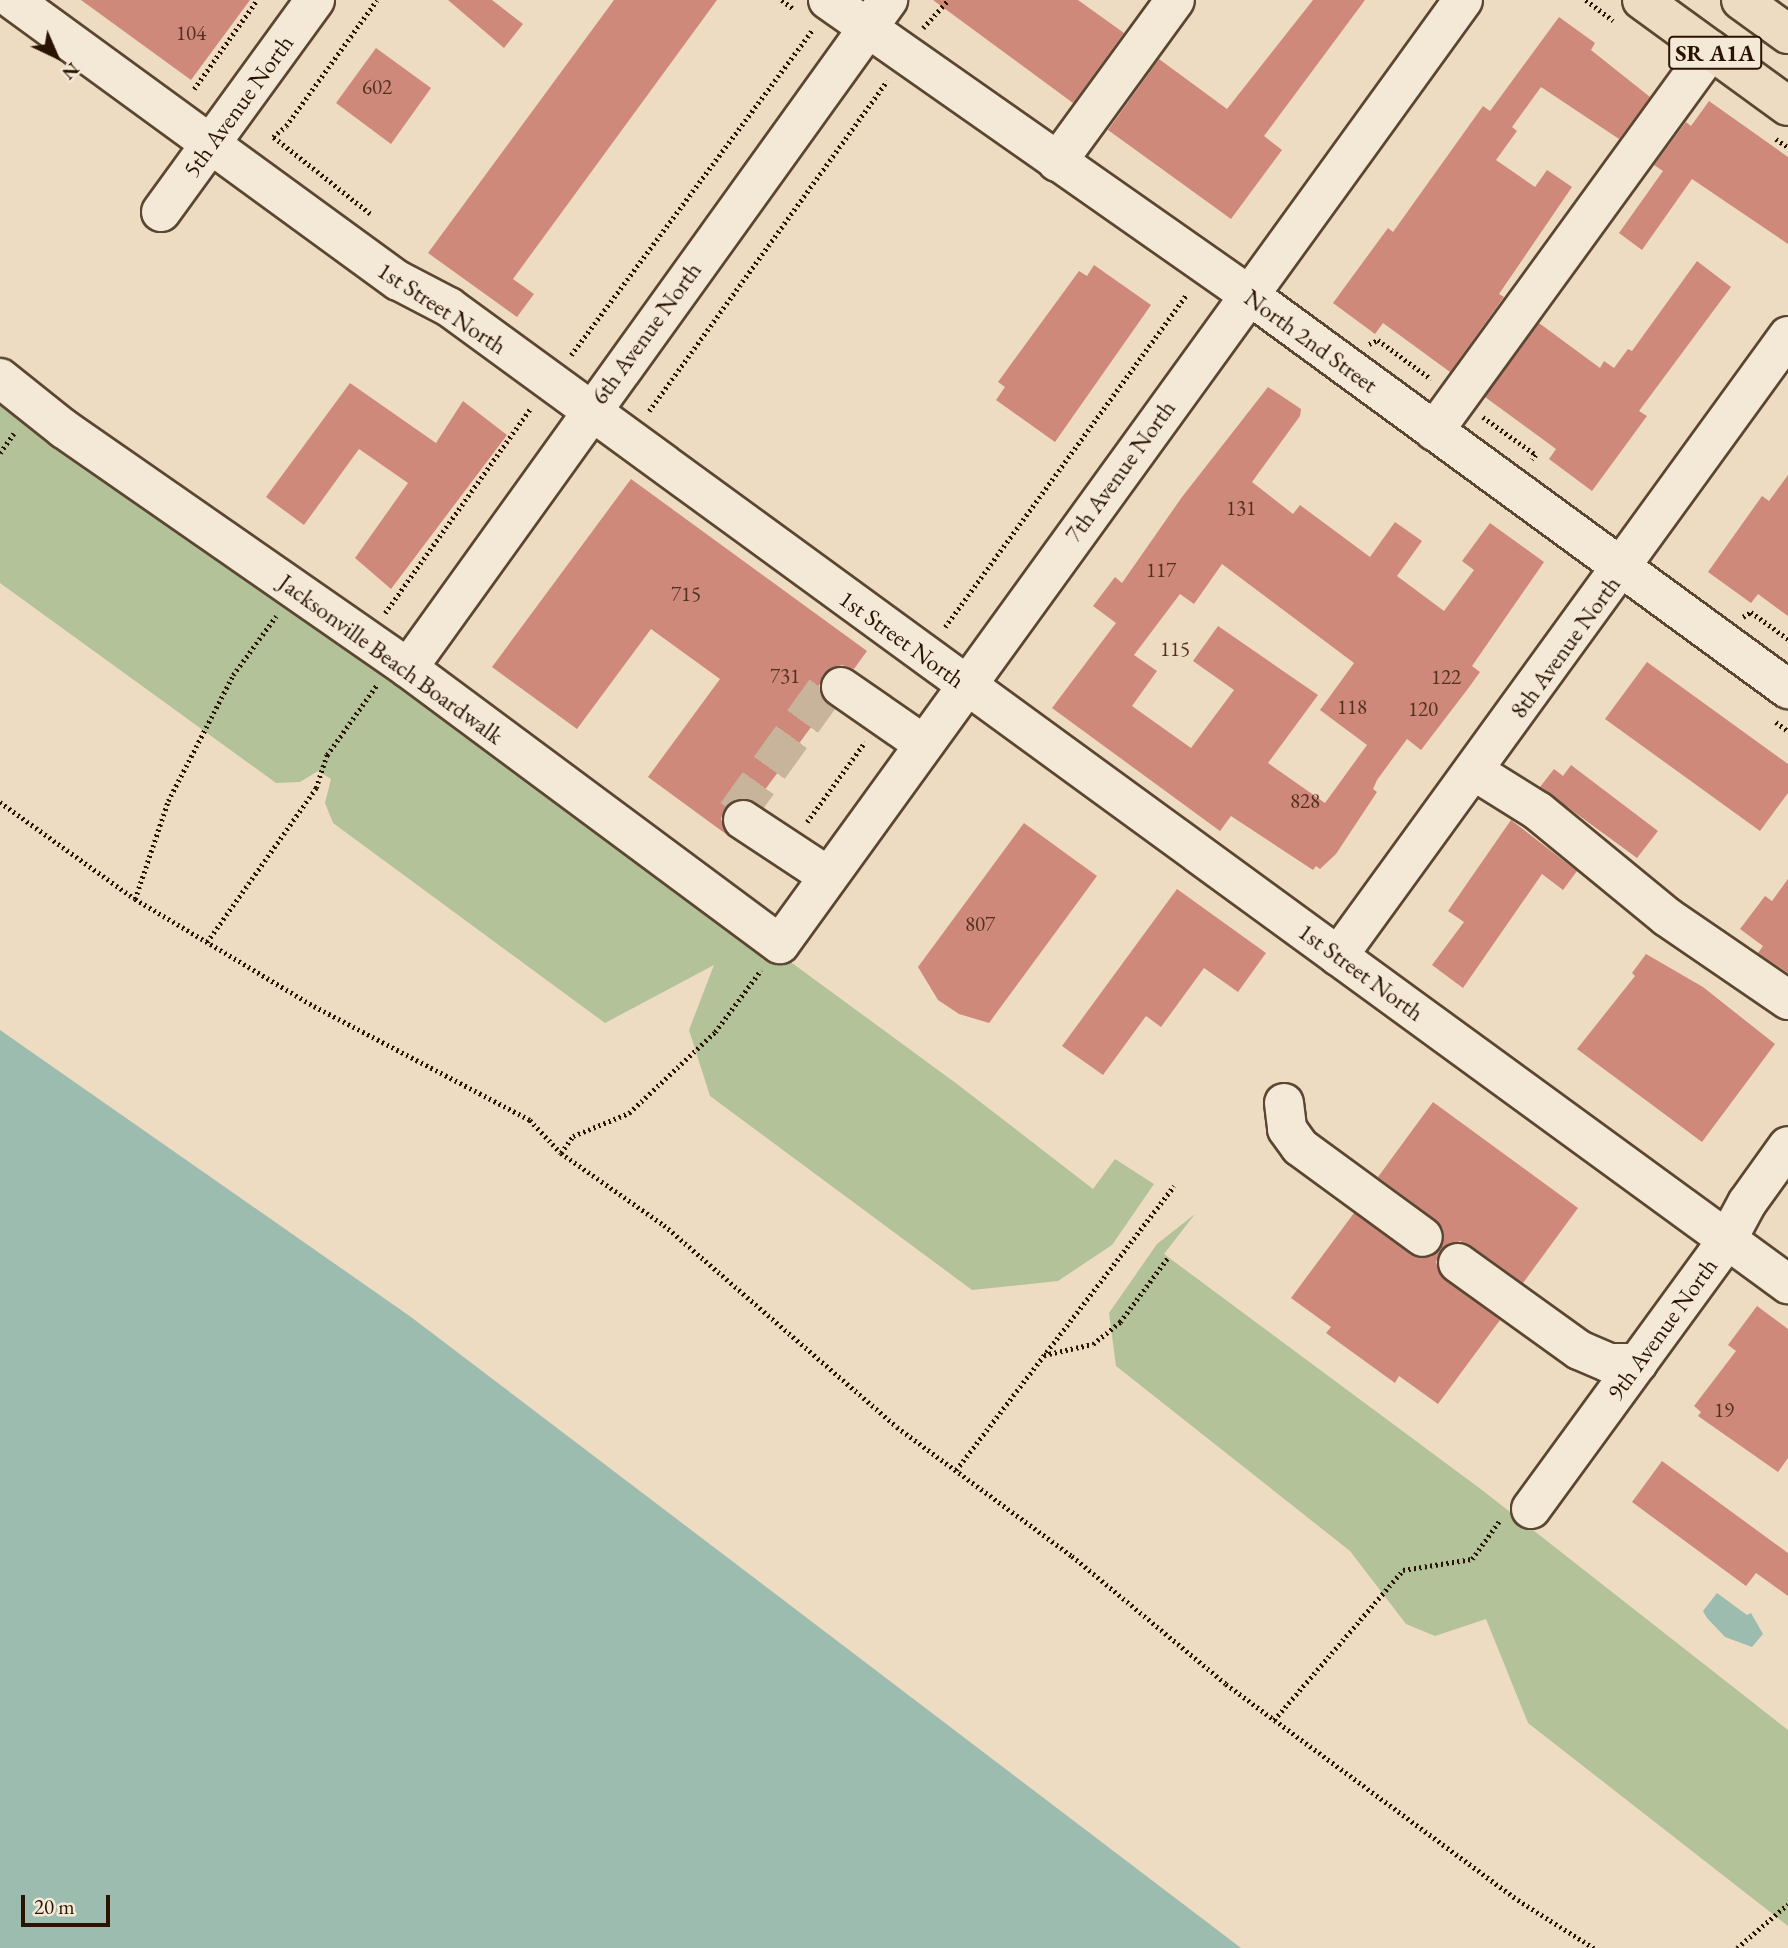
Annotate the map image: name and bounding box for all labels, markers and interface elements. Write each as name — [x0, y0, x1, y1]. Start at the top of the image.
house number: 104 — [176, 20, 206, 46]
north arrow — [21, 21, 91, 91]
street label: 5th Avenue North — [177, 29, 299, 183]
road number: SR A1A — [1668, 34, 1762, 72]
text: N — [57, 57, 85, 86]
house number: 602 — [362, 74, 392, 100]
street label: 1st Street North — [372, 256, 512, 360]
street label: 6th Avenue North — [585, 256, 707, 410]
street label: North 2nd Street — [1239, 283, 1383, 399]
street label: 7th Avenue North — [1059, 394, 1181, 548]
house number: 131 — [1226, 495, 1256, 521]
house number: 117 — [1146, 557, 1176, 583]
street label: Jacksonville Beach Boardwalk — [273, 568, 509, 750]
street label: 8th Avenue North — [1504, 570, 1626, 724]
house number: 715 — [671, 581, 701, 607]
street label: 1st Street North — [834, 584, 970, 694]
house number: 115 — [1160, 636, 1190, 662]
house number: 731 — [770, 663, 800, 689]
house number: 122 — [1431, 664, 1461, 690]
house number: 118 — [1337, 694, 1367, 720]
house number: 120 — [1408, 696, 1438, 722]
house number: 828 — [1290, 788, 1320, 814]
house number: 807 — [965, 911, 995, 937]
street label: 1st Street North — [1293, 917, 1429, 1027]
street label: 9th Avenue North — [1601, 1252, 1723, 1406]
house number: 19 — [1714, 1397, 1734, 1423]
scale bar — [24, 1882, 114, 1926]
text: 20 m — [34, 1893, 75, 1920]

